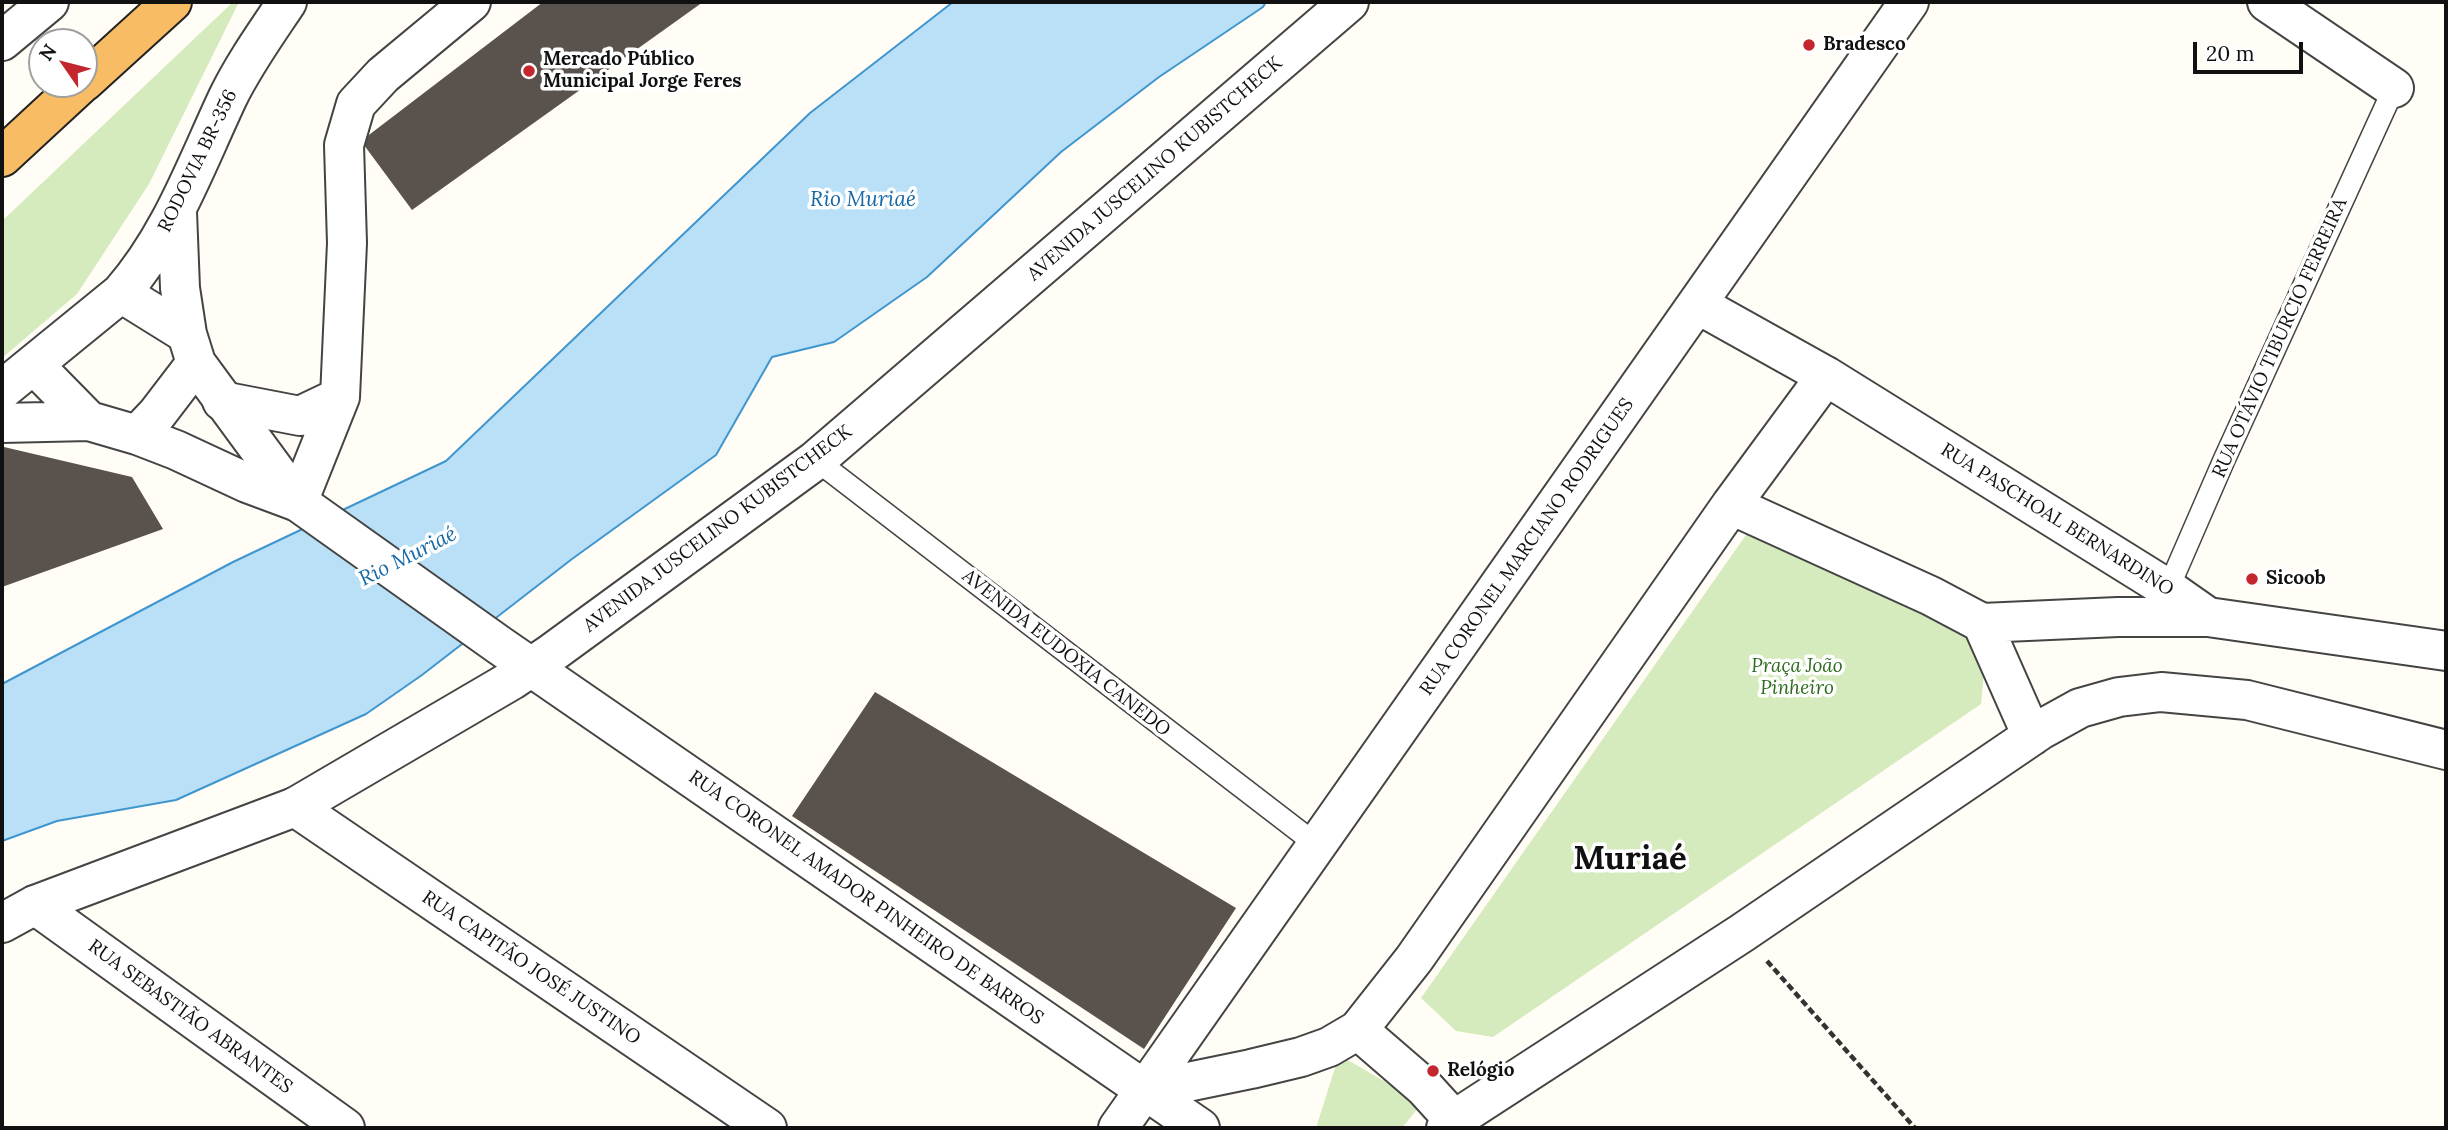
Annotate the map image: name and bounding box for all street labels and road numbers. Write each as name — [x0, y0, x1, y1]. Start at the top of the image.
street label: AVENIDA JUSCELINO KUBISTCHECK — [1023, 52, 1287, 286]
street label: RODOVIA BR-356 — [154, 86, 242, 236]
street label: RUA OTÁVIO TIBURCIO FERREIRA — [2208, 195, 2352, 481]
street label: RUA CORONEL MARCIANO RODRIGUES — [1415, 394, 1639, 700]
street label: AVENIDA JUSCELINO KUBISTCHECK — [579, 420, 857, 638]
street label: RUA PASCHOAL BERNARDINO — [1936, 439, 2178, 601]
street label: AVENIDA EUDOXIA CANEDO — [957, 565, 1175, 741]
street label: RUA CORONEL AMADOR PINHEIRO DE BARROS — [684, 766, 1048, 1030]
street label: RUA CAPITÃO JOSÉ JUSTINO — [417, 886, 645, 1050]
street label: RUA SEBASTIÃO ABRANTES — [83, 935, 297, 1099]

